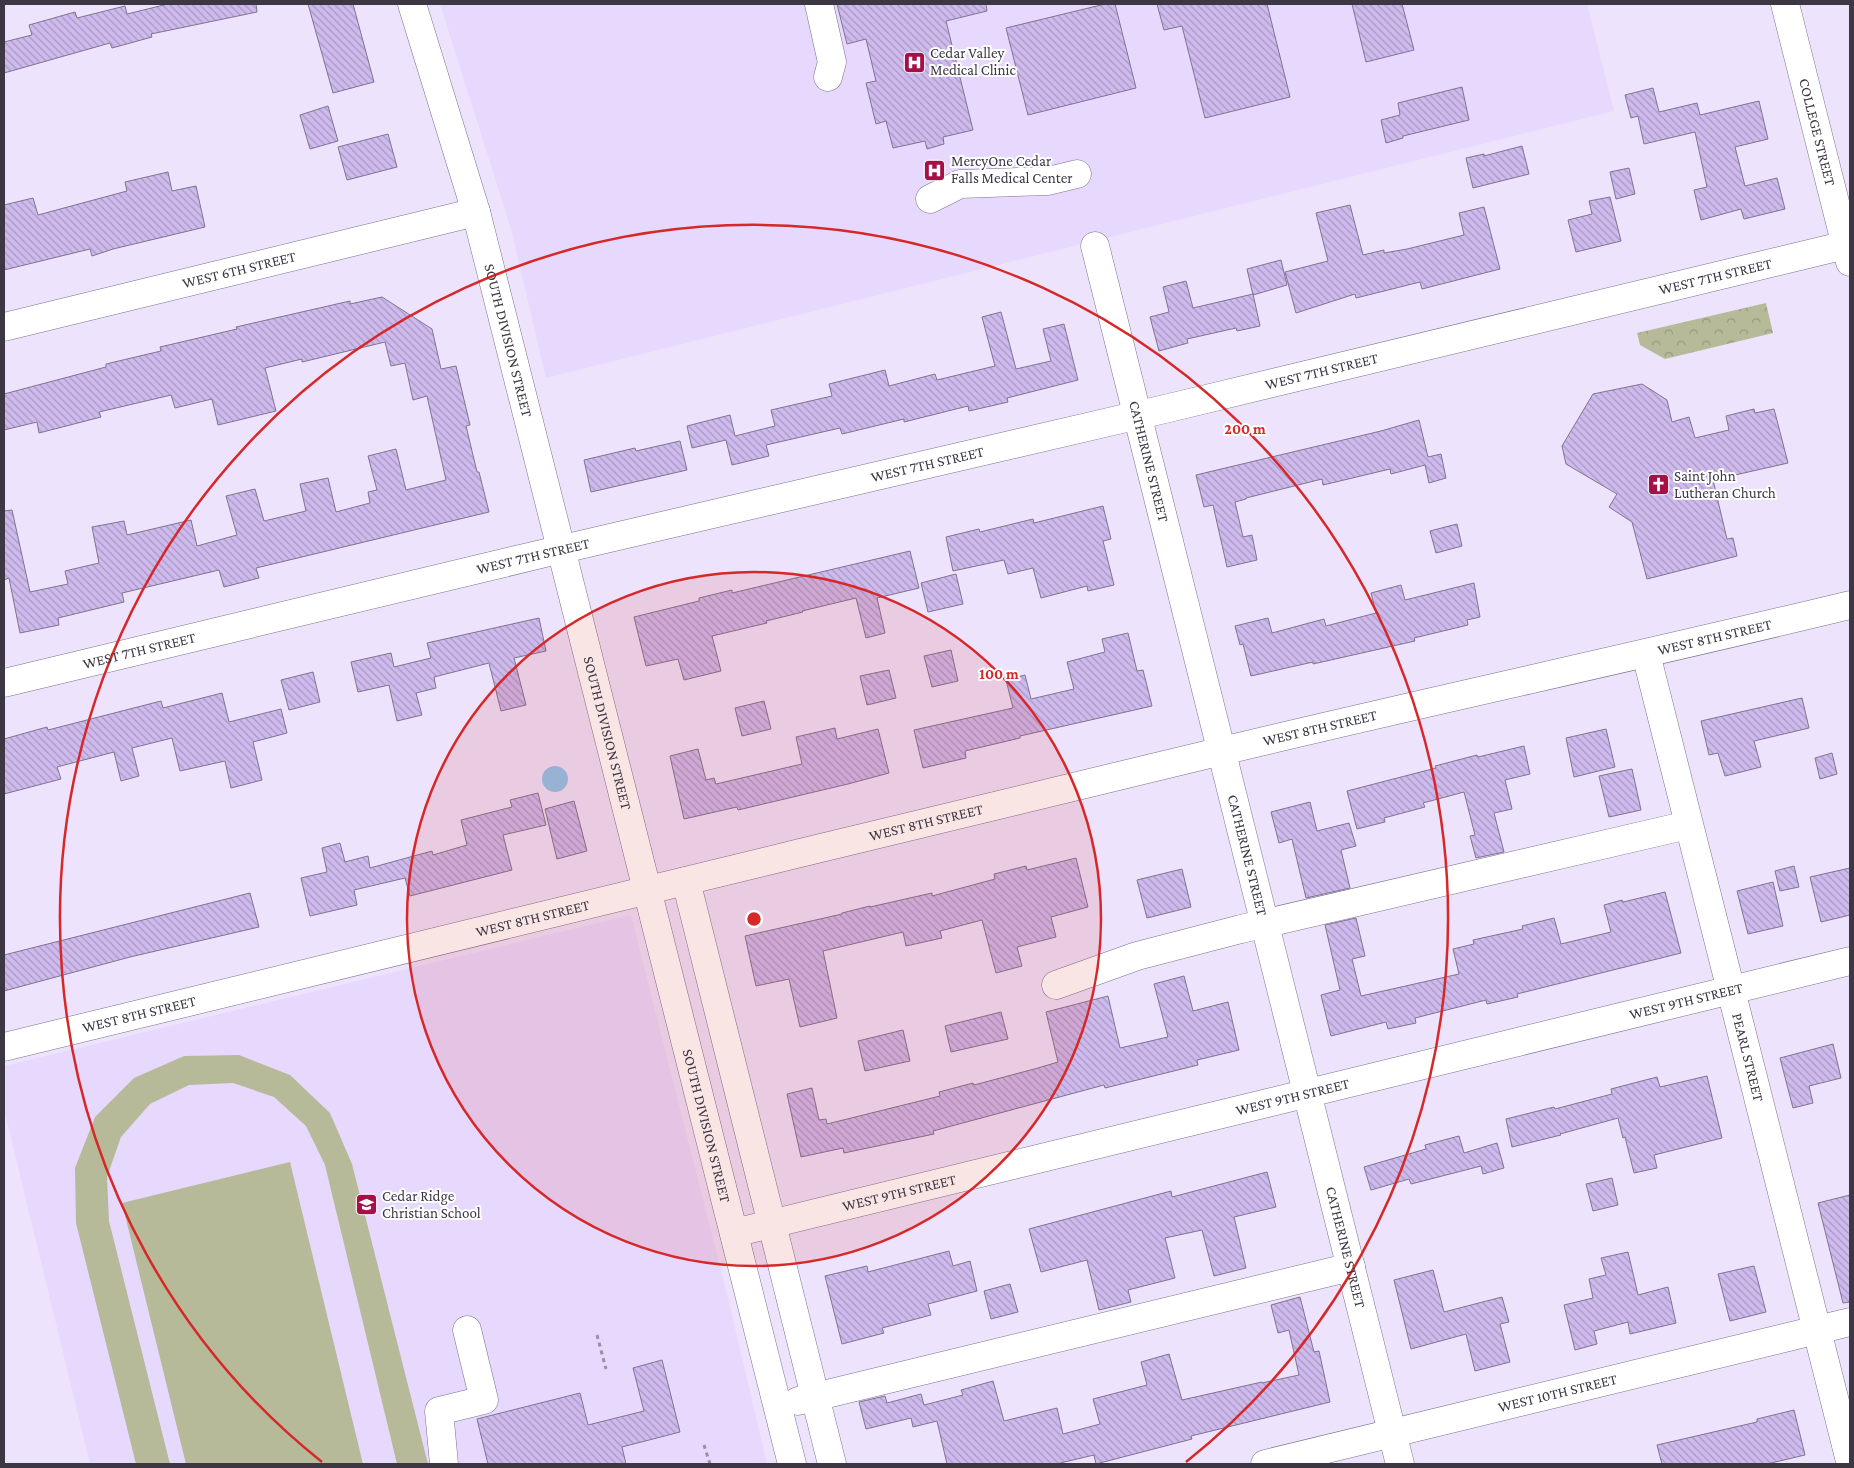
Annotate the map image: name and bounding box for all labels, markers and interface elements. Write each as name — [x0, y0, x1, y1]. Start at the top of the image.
place label: Cedar Valley Medical Clinic — [930, 45, 1016, 78]
hospital icon: Cedar Valley Medical Clinic — [902, 50, 926, 74]
street label: COLLEGE STREET — [1796, 77, 1838, 187]
place label: MercyOne Cedar Falls Medical Center — [951, 153, 1073, 186]
hospital icon: MercyOne Cedar Falls Medical Center — [923, 158, 947, 182]
street label: WEST 6TH STREET — [181, 248, 297, 291]
street label: WEST 7TH STREET — [1657, 255, 1773, 298]
street label: SOUTH DIVISION STREET — [481, 262, 535, 419]
street label: WEST 7TH STREET — [1264, 350, 1380, 393]
street label: CATHERINE STREET — [1126, 399, 1172, 524]
text: 200 m — [1224, 421, 1266, 437]
street label: WEST 7TH STREET — [869, 443, 986, 485]
place label: Saint John Lutheran Church — [1674, 468, 1776, 501]
church icon: Saint John Lutheran Church — [1646, 473, 1670, 497]
street label: WEST 7TH STREET — [475, 535, 591, 577]
street label: WEST 8TH STREET — [1656, 616, 1773, 658]
street label: WEST 7TH STREET — [81, 629, 197, 672]
street label: SOUTH DIVISION STREET — [580, 655, 635, 811]
text: 100 m — [979, 666, 1019, 682]
street label: WEST 8TH STREET — [1261, 707, 1378, 749]
street label: CATHERINE STREET — [1225, 793, 1270, 918]
street label: WEST 8TH STREET — [868, 801, 985, 844]
street label: WEST 8TH STREET — [474, 897, 591, 940]
centre of rings — [745, 910, 763, 928]
street label: WEST 9TH STREET — [1628, 979, 1745, 1022]
street label: WEST 8TH STREET — [81, 993, 198, 1036]
street label: PEARL STREET — [1729, 1011, 1767, 1103]
street label: SOUTH DIVISION STREET — [680, 1047, 734, 1204]
street label: WEST 9TH STREET — [1234, 1075, 1351, 1118]
street label: WEST 9TH STREET — [841, 1171, 958, 1214]
street label: CATHERINE STREET — [1323, 1185, 1369, 1309]
place label: Cedar Ridge Christian School — [382, 1188, 481, 1221]
school or university icon: Cedar Ridge Christian School — [354, 1193, 378, 1217]
street label: WEST 10TH STREET — [1496, 1371, 1619, 1415]

